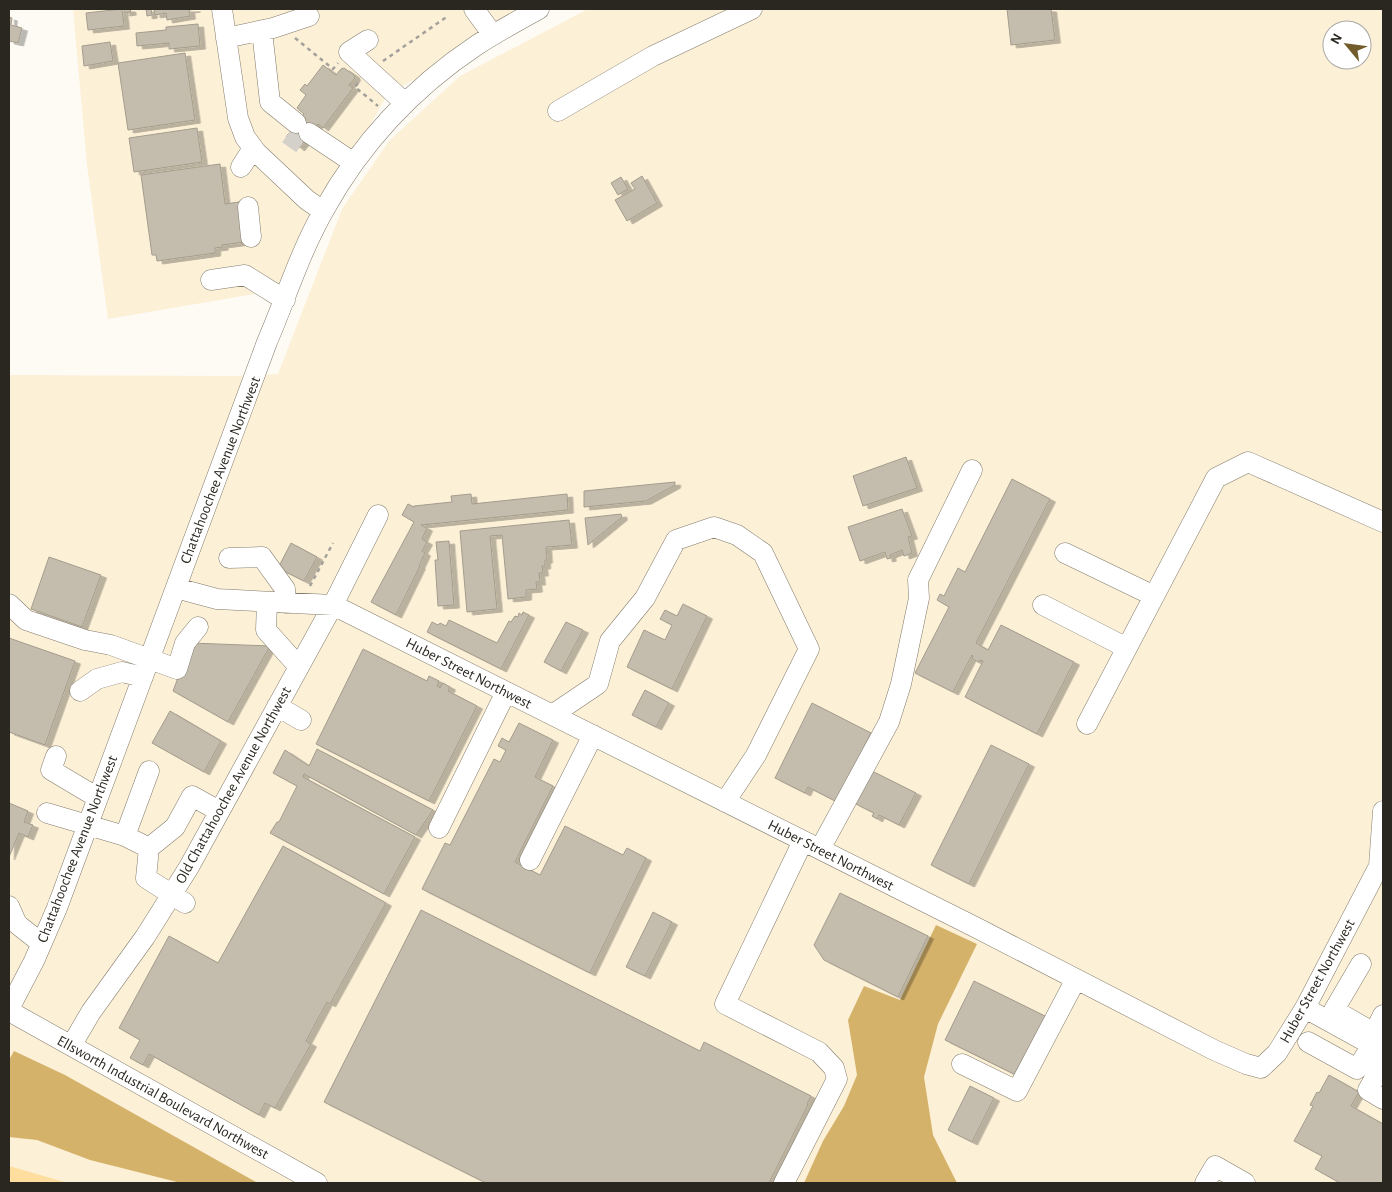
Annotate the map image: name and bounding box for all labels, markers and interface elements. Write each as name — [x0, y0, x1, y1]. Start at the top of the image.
north arrow — [1322, 20, 1372, 70]
text: N — [1328, 32, 1345, 47]
street label: Chattahoochee Avenue Northwest — [178, 374, 263, 566]
street label: Huber Street Northwest — [403, 635, 534, 712]
street label: Old Chattahoochee Avenue Northwest — [173, 684, 294, 886]
street label: Chattahoochee Avenue Northwest — [35, 753, 120, 945]
street label: Huber Street Northwest — [765, 817, 896, 894]
street label: Huber Street Northwest — [1277, 917, 1358, 1046]
street label: Ellsworth Industrial Boulevard Northwest — [55, 1033, 271, 1162]

